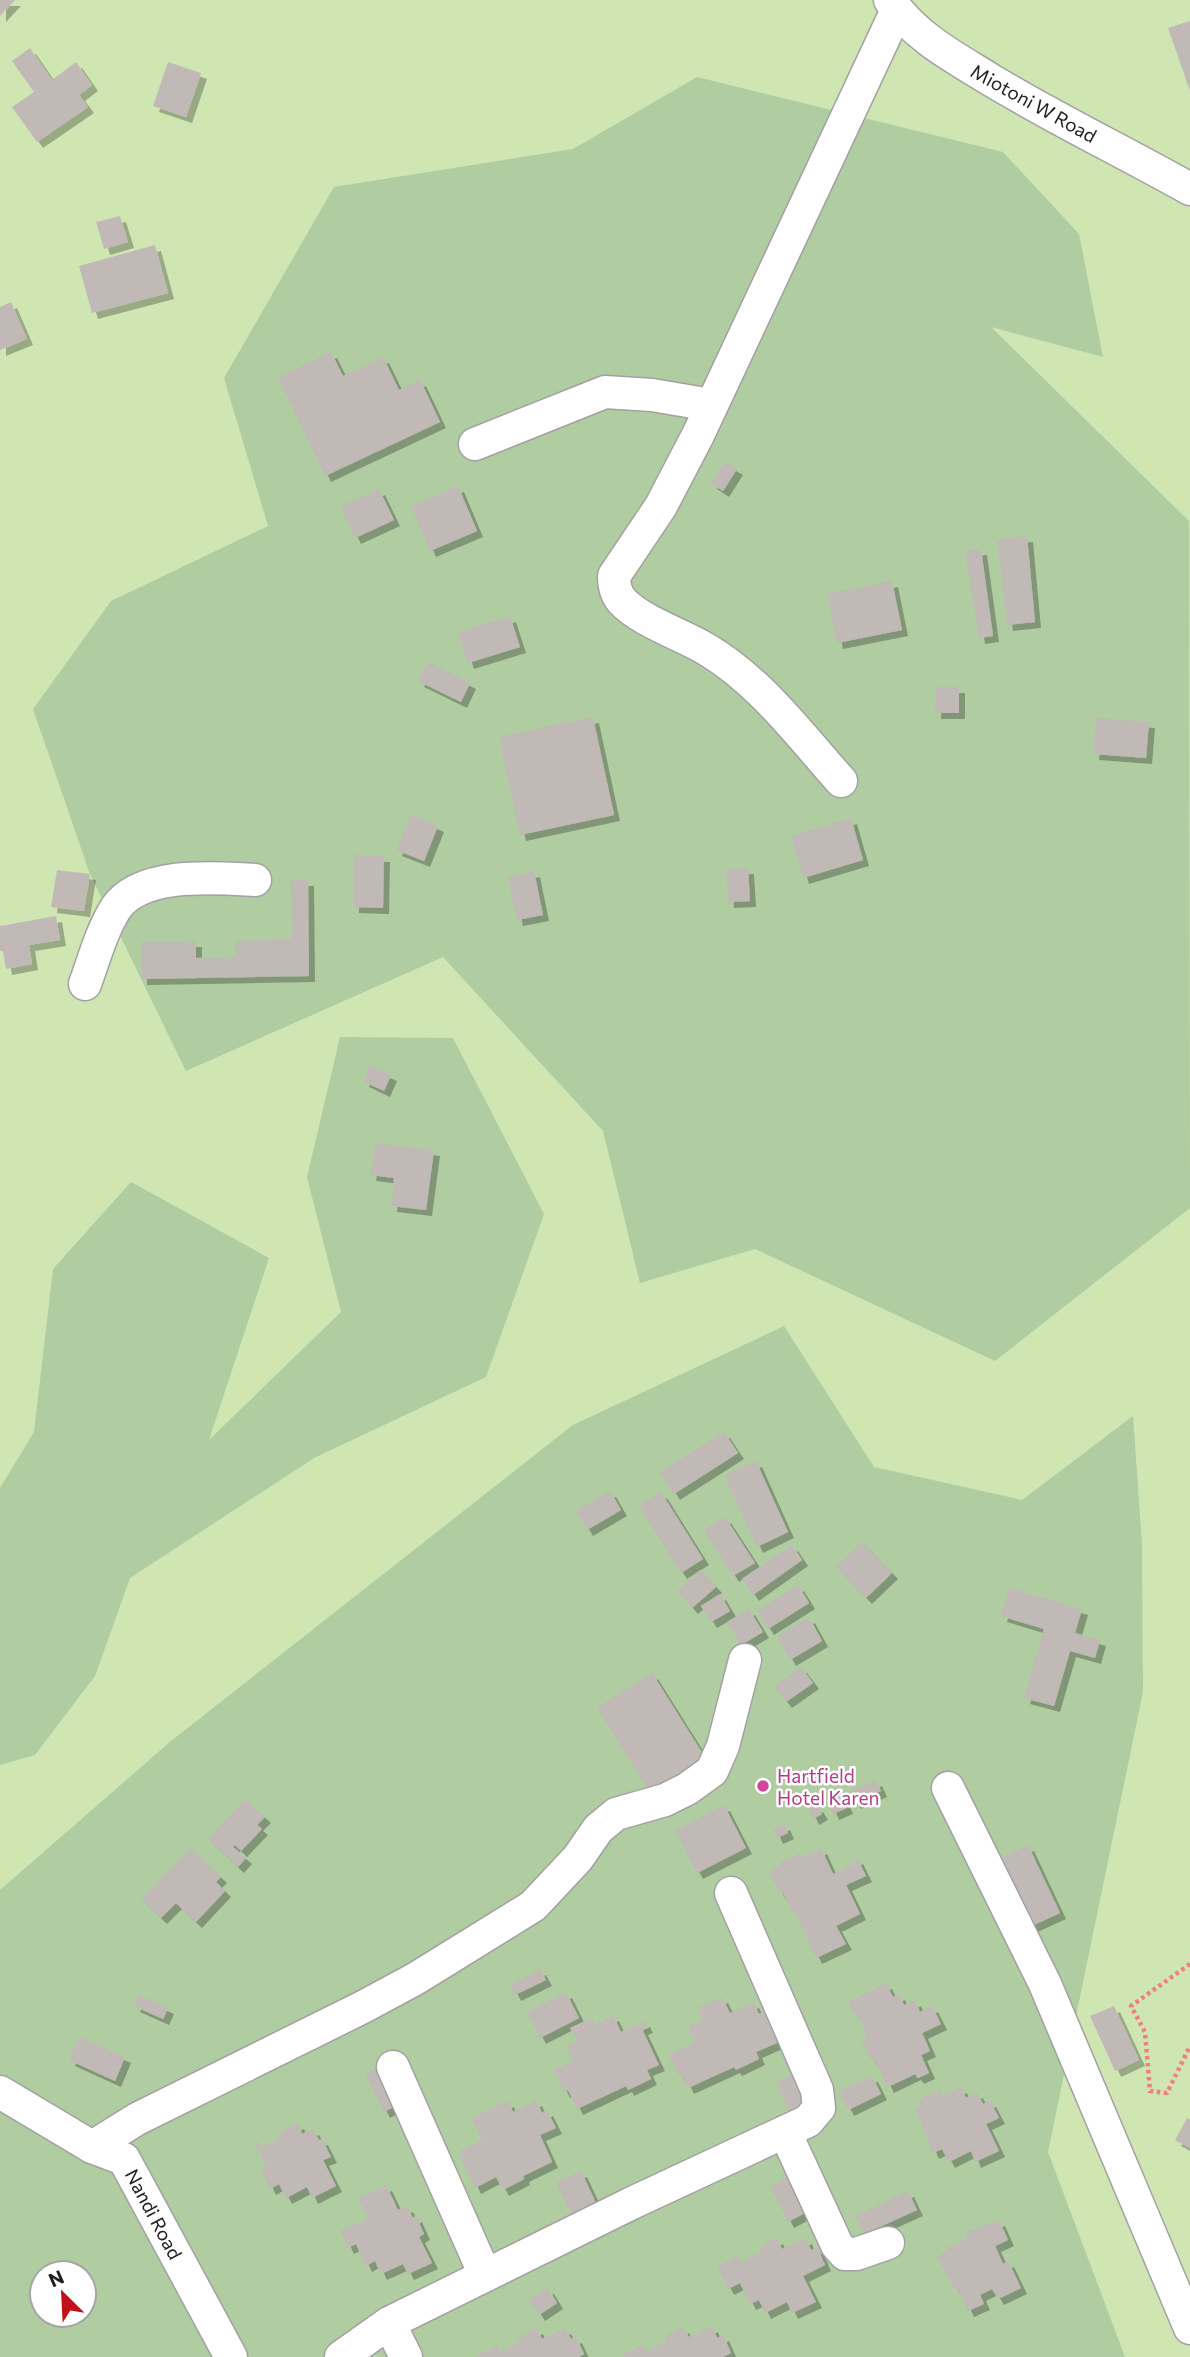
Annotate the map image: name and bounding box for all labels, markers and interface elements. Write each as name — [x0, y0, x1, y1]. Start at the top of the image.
street label: Miotoni W Road — [967, 59, 1101, 147]
place label: Hartfield Hotel Karen — [777, 1764, 879, 1809]
marker: Hartfield Hotel Karen — [755, 1778, 771, 1794]
street label: Nandi Road — [121, 2165, 187, 2263]
north arrow — [28, 2259, 98, 2329]
text: N — [45, 2265, 67, 2291]

